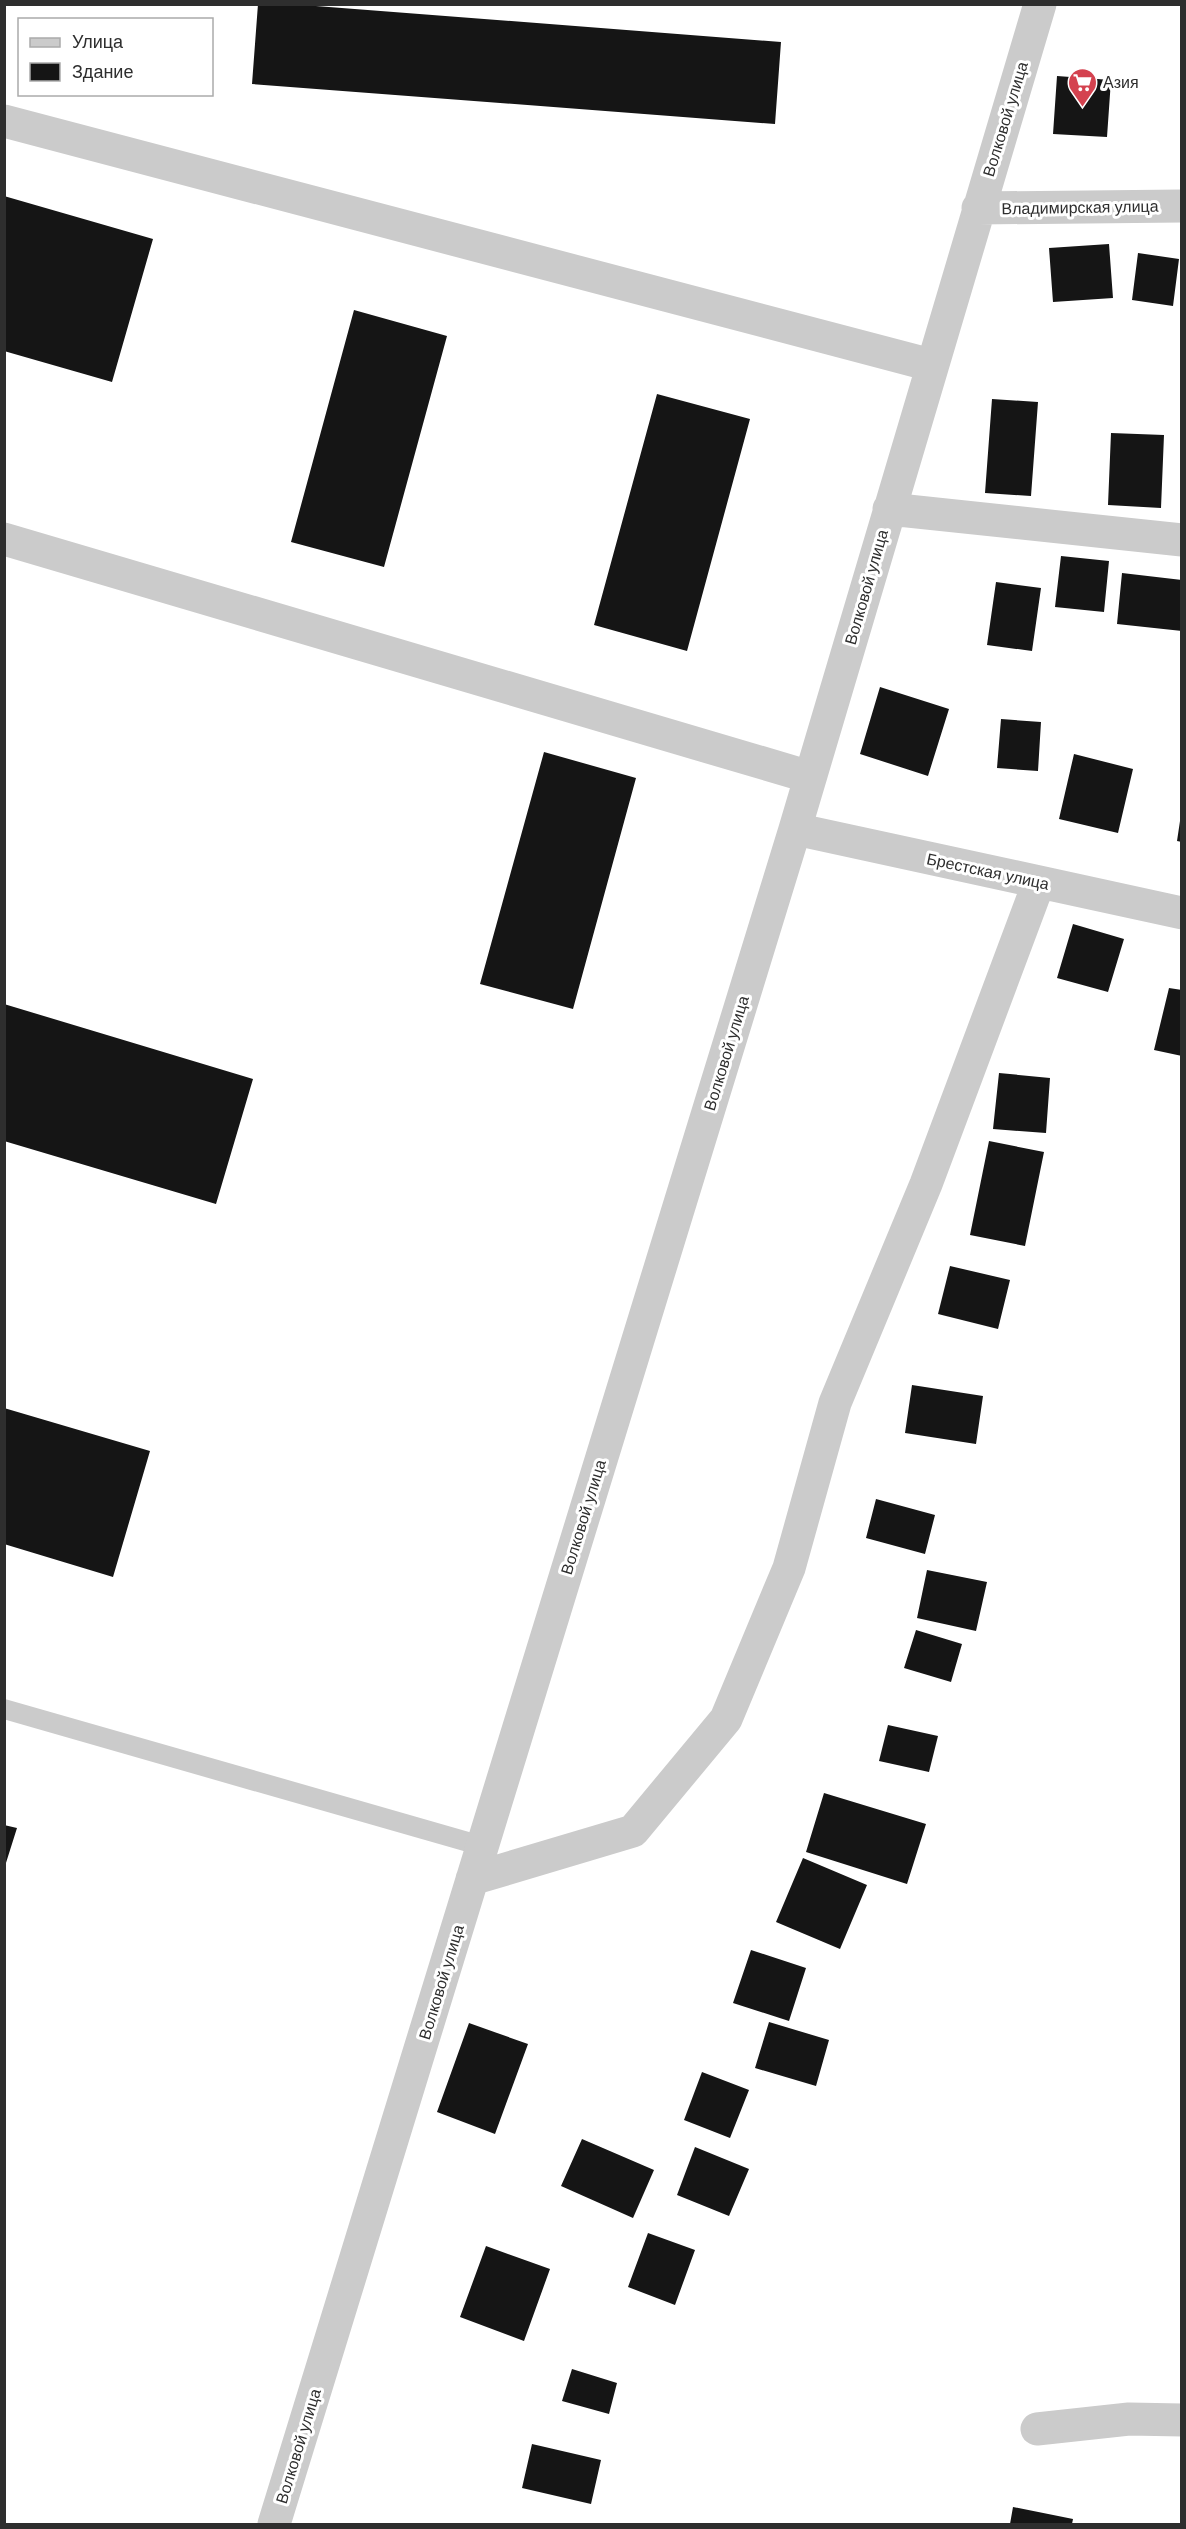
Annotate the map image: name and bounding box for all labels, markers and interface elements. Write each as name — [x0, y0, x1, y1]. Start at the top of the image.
legend — [18, 18, 213, 96]
text: Улица — [72, 30, 124, 54]
street label: Волковой улица — [978, 59, 1033, 179]
text: Здание — [72, 60, 133, 84]
supermarket icon: Азия — [1066, 66, 1098, 108]
place label: Азия — [1103, 72, 1139, 93]
street label: Владимирская улица — [1001, 196, 1159, 219]
street label: Волковой улица — [840, 527, 893, 647]
street label: Брестская улица — [925, 848, 1051, 895]
street label: Волковой улица — [699, 993, 754, 1113]
street label: Волковой улица — [556, 1457, 611, 1577]
street label: Волковой улица — [414, 1922, 469, 2042]
street label: Волковой улица — [271, 2386, 326, 2506]

